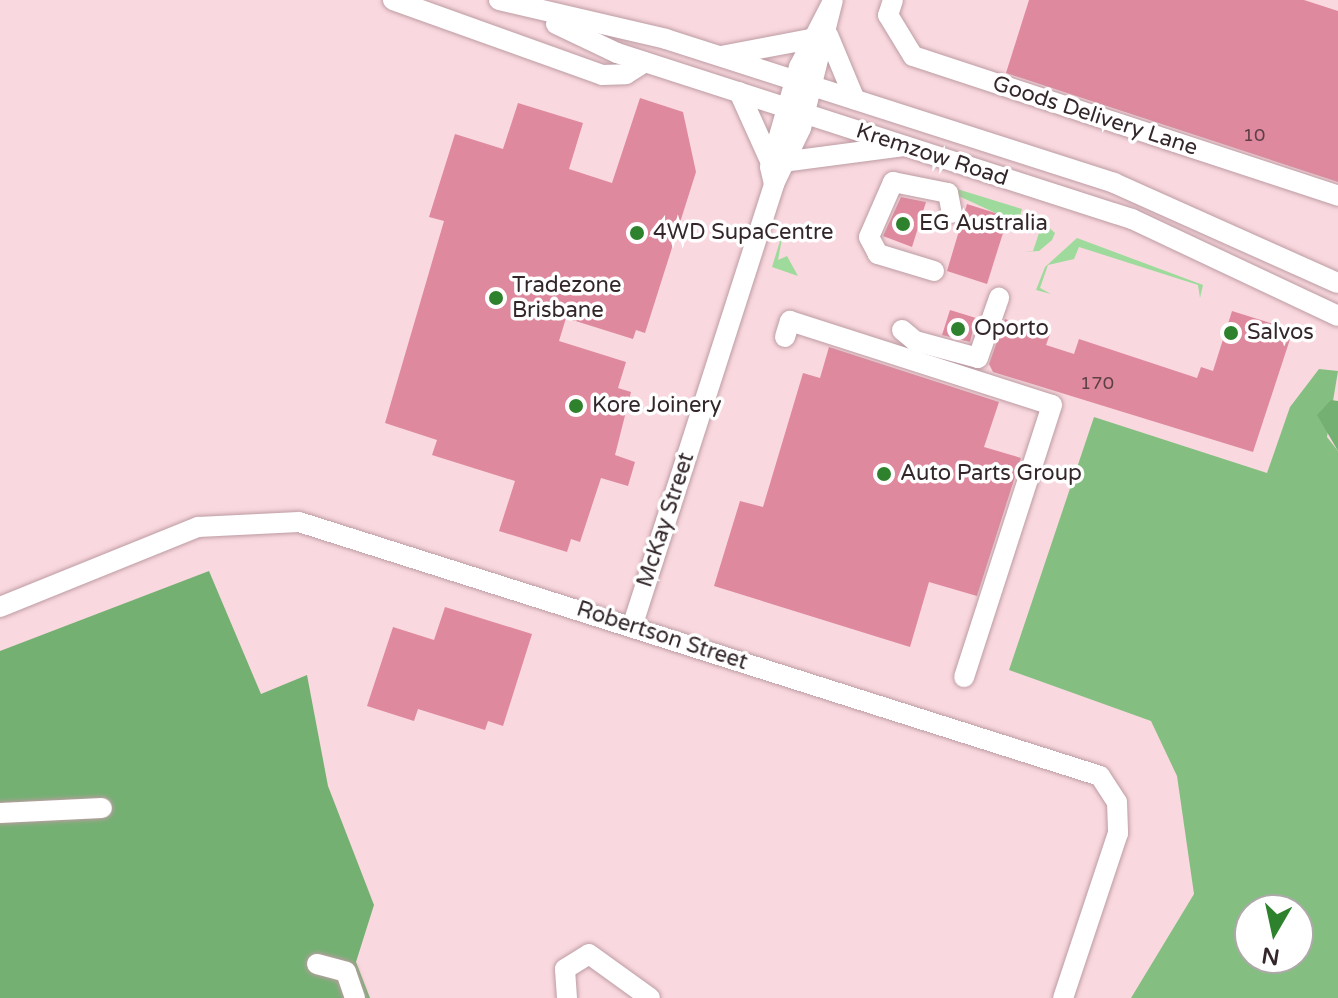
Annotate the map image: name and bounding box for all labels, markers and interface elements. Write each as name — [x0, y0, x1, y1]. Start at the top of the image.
street label: Goods Delivery Lane — [989, 70, 1201, 162]
street label: Kremzow Road — [853, 118, 1011, 192]
house number: 10 — [1243, 124, 1265, 146]
place label: EG Australia — [919, 211, 1048, 237]
marker: EG Australia — [894, 215, 912, 233]
place label: 4WD SupaCentre — [653, 220, 834, 246]
marker: 4WD SupaCentre — [628, 224, 646, 242]
place label: Tradezone Brisbane — [512, 272, 621, 324]
marker: Tradezone Brisbane — [487, 289, 505, 307]
place label: Oporto — [974, 316, 1049, 342]
marker: Oporto — [949, 320, 967, 338]
place label: Salvos — [1247, 320, 1314, 346]
marker: Salvos — [1222, 324, 1240, 342]
house number: 170 — [1080, 372, 1114, 394]
place label: Kore Joinery — [592, 393, 722, 419]
marker: Kore Joinery — [567, 397, 585, 415]
street label: McKay Street — [632, 449, 700, 591]
place label: Auto Parts Group — [900, 461, 1082, 487]
marker: Auto Parts Group — [875, 465, 893, 483]
street label: Robertson Street — [573, 596, 751, 676]
north arrow — [1234, 894, 1314, 974]
text: N — [1260, 942, 1281, 970]

